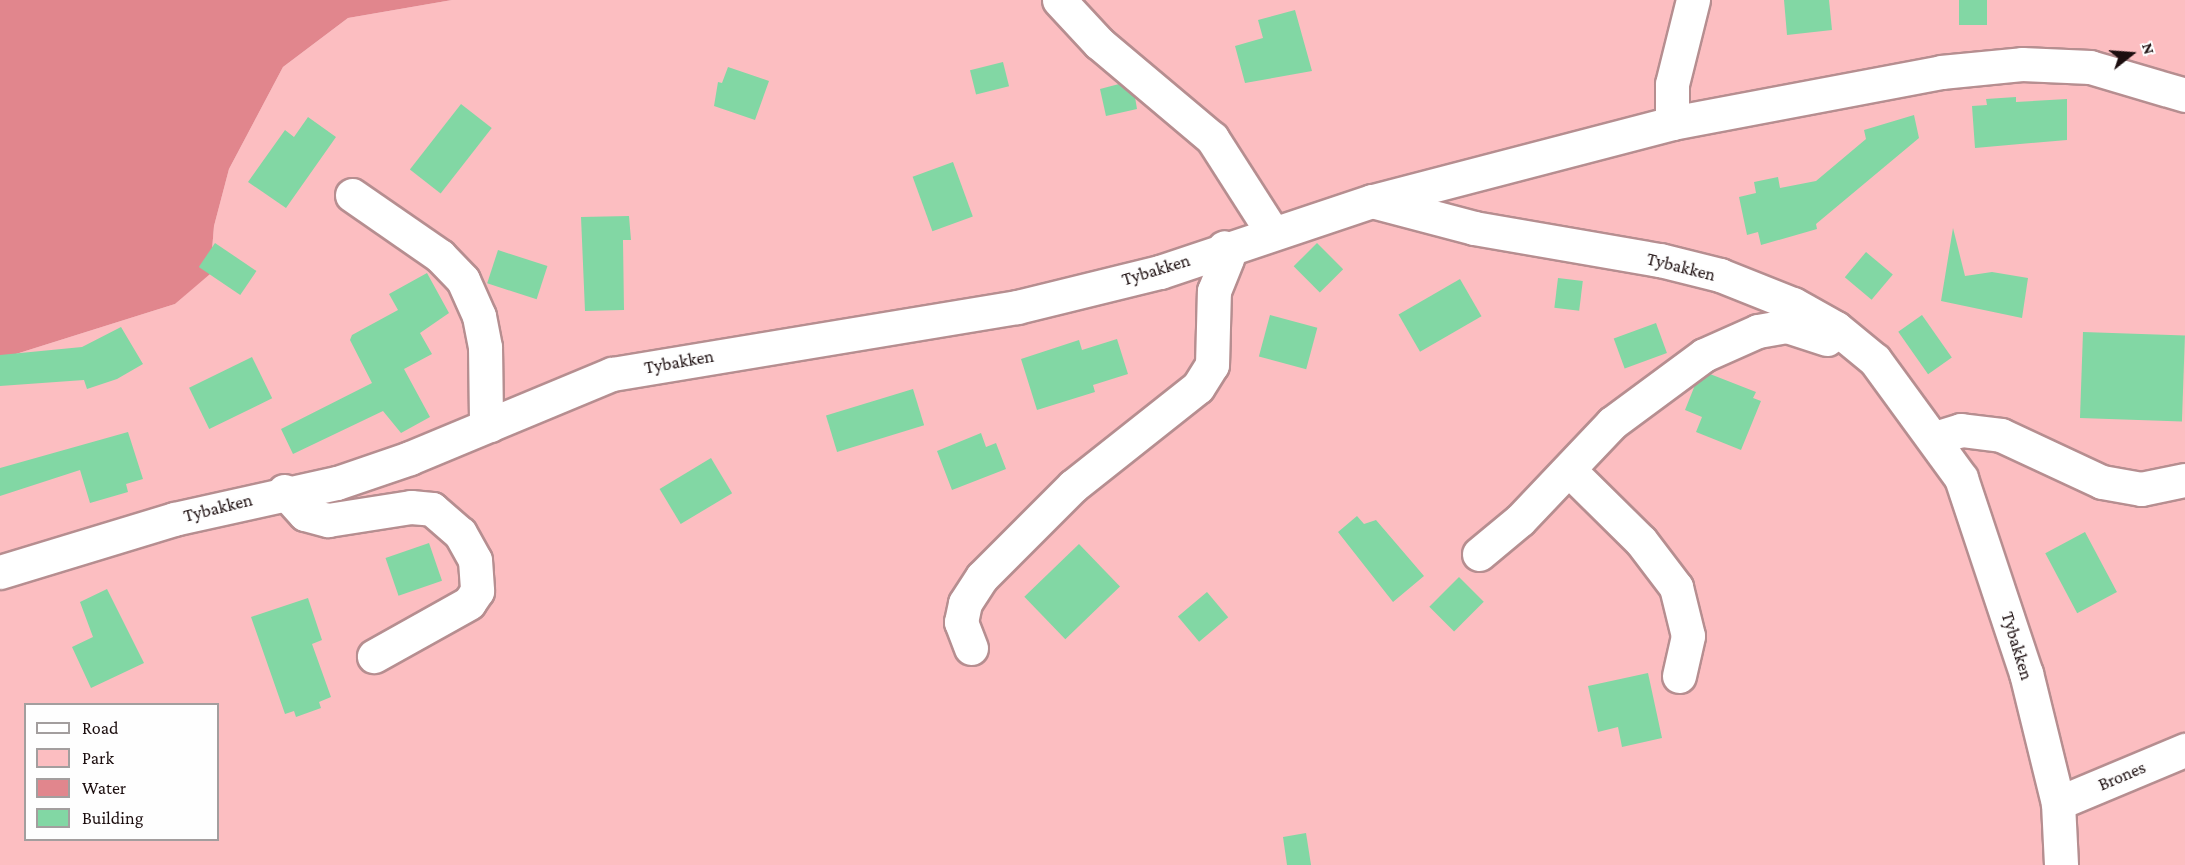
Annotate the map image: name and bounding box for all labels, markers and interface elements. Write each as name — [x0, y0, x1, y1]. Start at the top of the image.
north arrow — [2101, 24, 2161, 84]
text: N — [2139, 41, 2158, 56]
street label: Tybakken — [1644, 248, 1718, 286]
street label: Tybakken — [1119, 249, 1193, 291]
street label: Tybakken — [643, 345, 715, 379]
street label: Tybakken — [181, 489, 255, 527]
street label: Tybakken — [1996, 609, 2038, 683]
legend — [24, 703, 219, 841]
text: Road — [82, 718, 119, 738]
text: Park — [82, 748, 114, 768]
street label: Brones — [2095, 756, 2149, 796]
text: Water — [82, 778, 126, 798]
text: Building — [82, 808, 143, 828]

